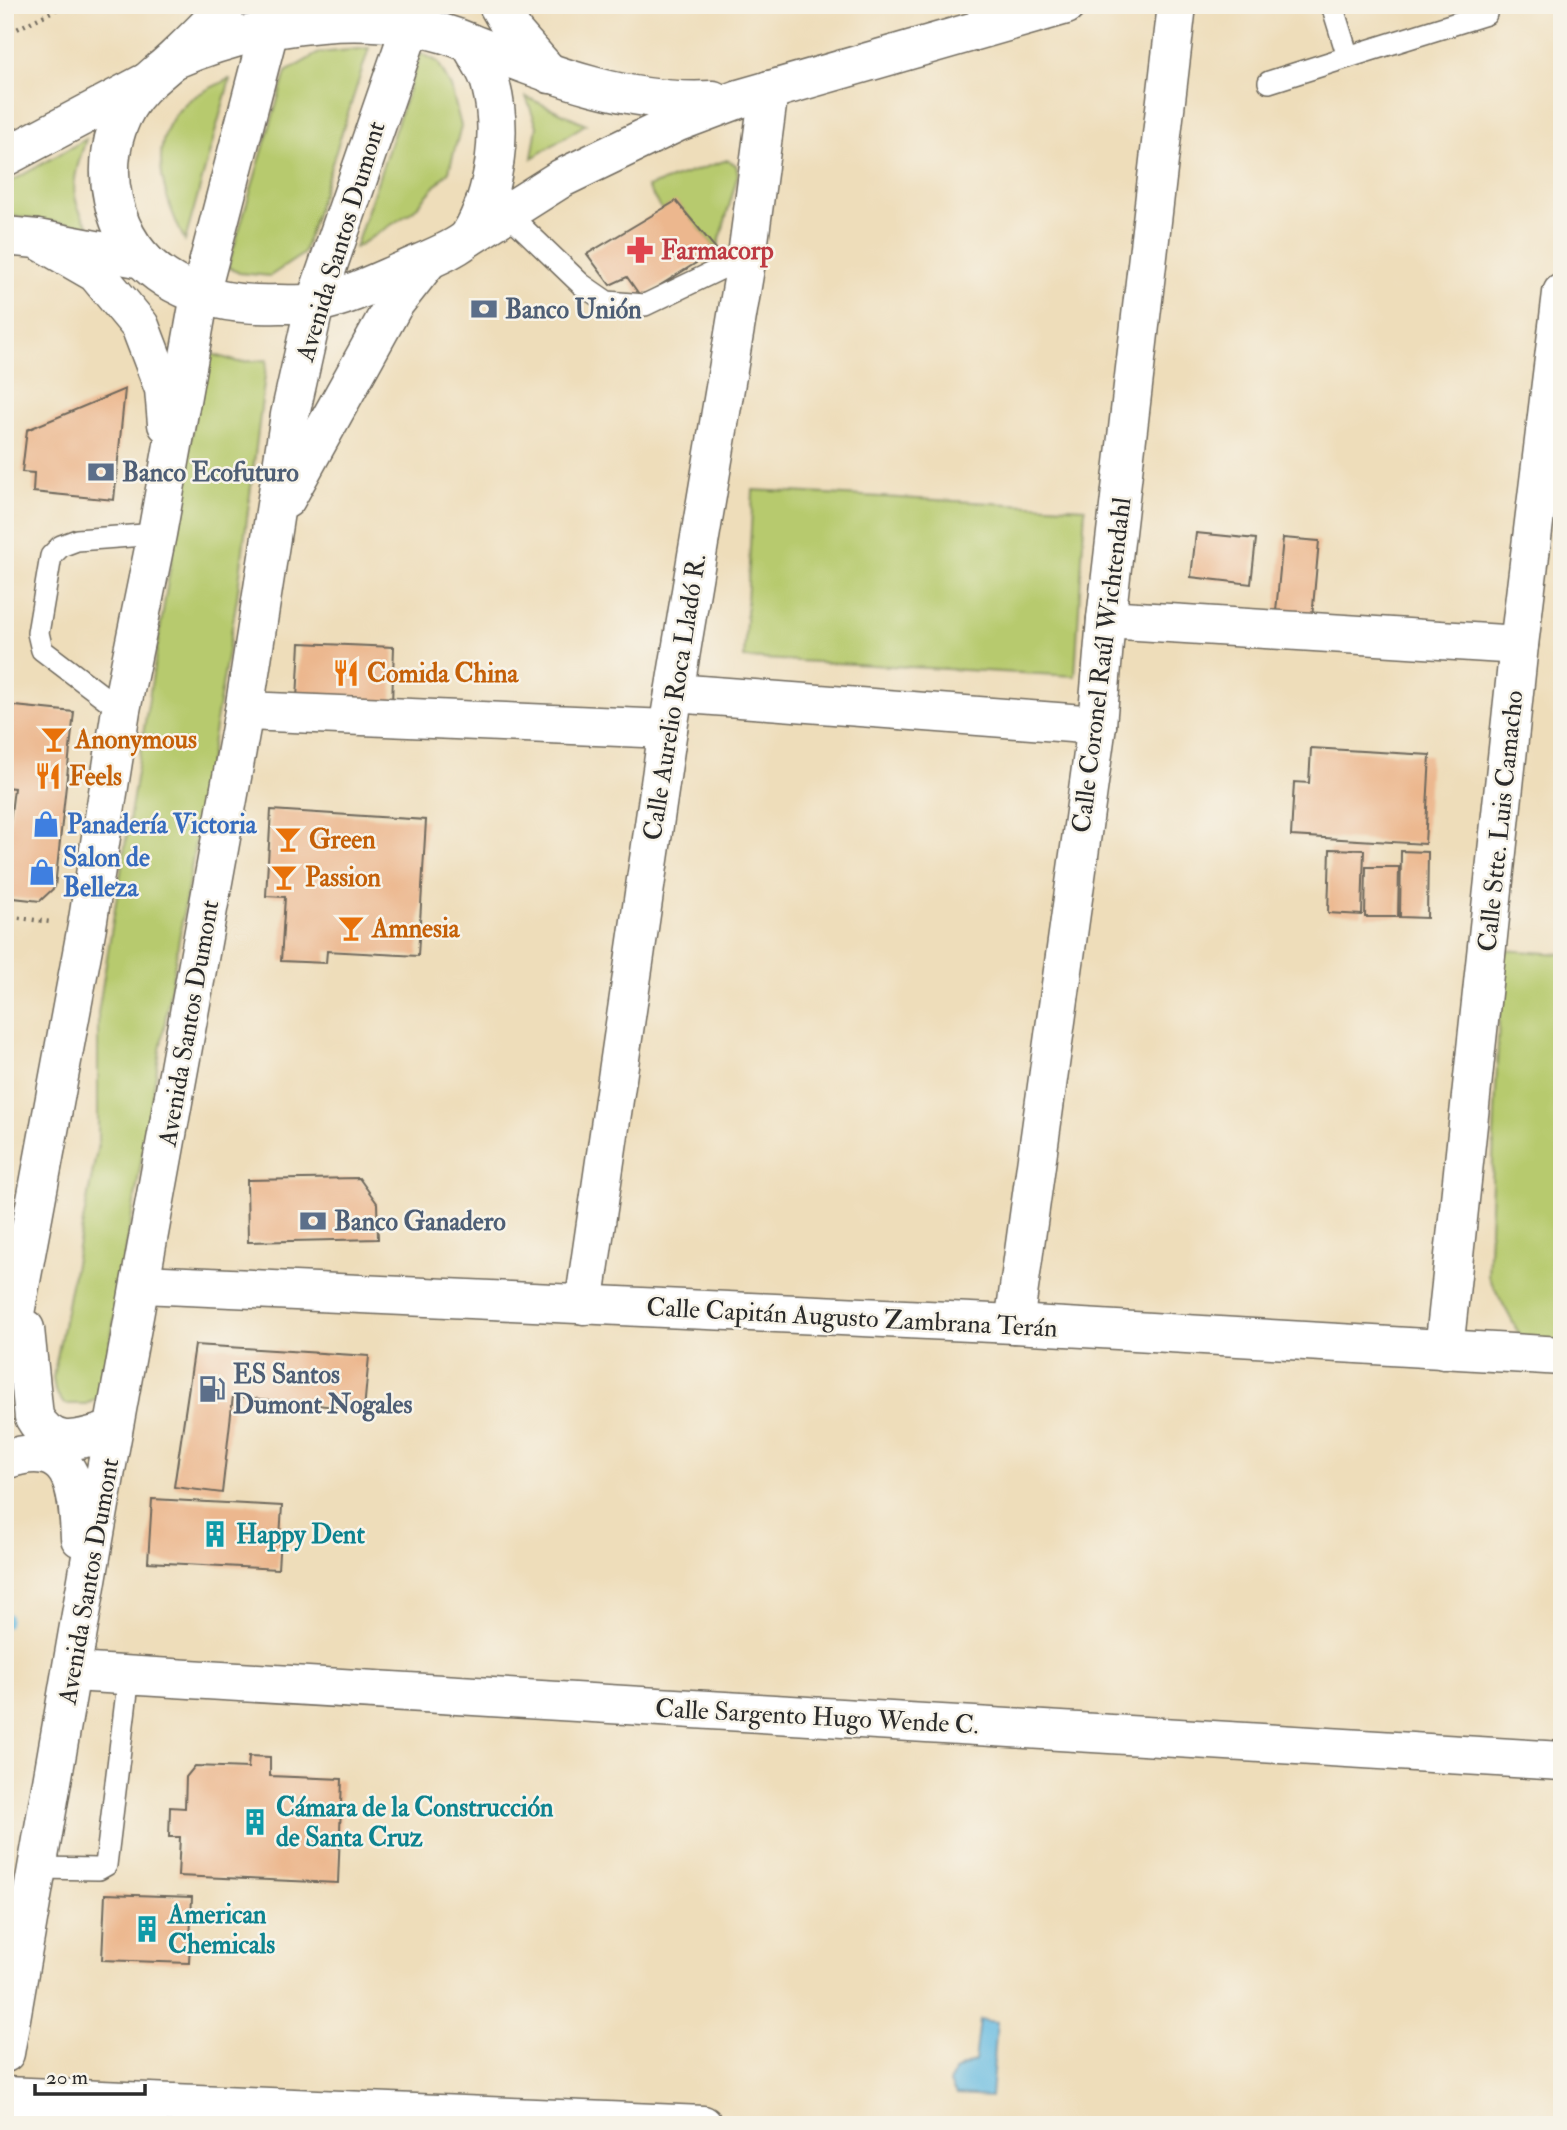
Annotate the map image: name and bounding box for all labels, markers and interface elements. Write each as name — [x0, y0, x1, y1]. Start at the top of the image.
street label: Avenida Santos Dumont — [289, 117, 393, 366]
pharmacy icon: Farmacorp — [625, 235, 655, 265]
place label: Farmacorp — [661, 235, 774, 268]
bank icon: Banco Unión — [469, 294, 499, 324]
place label: Banco Unión — [505, 294, 642, 326]
bank icon: Banco Ecofuturo — [86, 457, 116, 487]
place label: Banco Ecofuturo — [122, 457, 299, 489]
street label: Calle Coronel Raúl Wichtendahl — [1066, 495, 1138, 835]
street label: Calle Aurelio Roca Lladó R. — [637, 552, 713, 843]
restaurant icon: Comida China — [331, 658, 361, 688]
place label: Comida China — [367, 658, 519, 690]
street label: Calle Stte. Luis Camacho — [1471, 689, 1531, 953]
bar icon: Anonymous — [39, 724, 69, 754]
place label: Anonymous — [74, 724, 197, 757]
restaurant icon: Feels — [33, 761, 63, 791]
place label: Feels — [69, 761, 122, 793]
shop icon: Panadería Victoria — [31, 809, 61, 839]
place label: Panadería Victoria — [67, 809, 258, 841]
bar icon: Green — [273, 824, 303, 854]
place label: Green — [309, 824, 376, 856]
place label: Salon de Belleza — [63, 842, 150, 904]
shop icon: Salon de Belleza — [27, 857, 57, 887]
bar icon: Passion — [269, 862, 299, 892]
place label: Passion — [305, 862, 381, 894]
street label: Avenida Santos Dumont — [151, 898, 226, 1150]
bar icon: Amnesia — [336, 913, 366, 943]
place label: Amnesia — [371, 913, 461, 945]
bank icon: Banco Ganadero — [298, 1206, 328, 1236]
place label: Banco Ganadero — [334, 1206, 506, 1238]
street label: Calle Capitán Augusto Zambrana Terán — [646, 1291, 1058, 1346]
place label: ES Santos Dumont Nogales — [233, 1359, 412, 1422]
fuel station icon: ES Santos Dumont Nogales — [197, 1374, 227, 1404]
street label: Avenida Santos Dumont — [51, 1456, 126, 1708]
building icon: Happy Dent — [200, 1519, 230, 1549]
place label: Happy Dent — [236, 1519, 365, 1552]
street label: Calle Sargento Hugo Wende C. — [654, 1693, 979, 1741]
place label: Cámara de la Construcción de Santa Cruz — [276, 1792, 554, 1854]
building icon: Cámara de la Construcción de Santa Cruz — [240, 1807, 270, 1837]
place label: American Chemicals — [167, 1899, 275, 1961]
building icon: American Chemicals — [132, 1914, 162, 1944]
scale bar — [35, 2053, 145, 2097]
text: 20 m — [46, 2064, 88, 2091]

